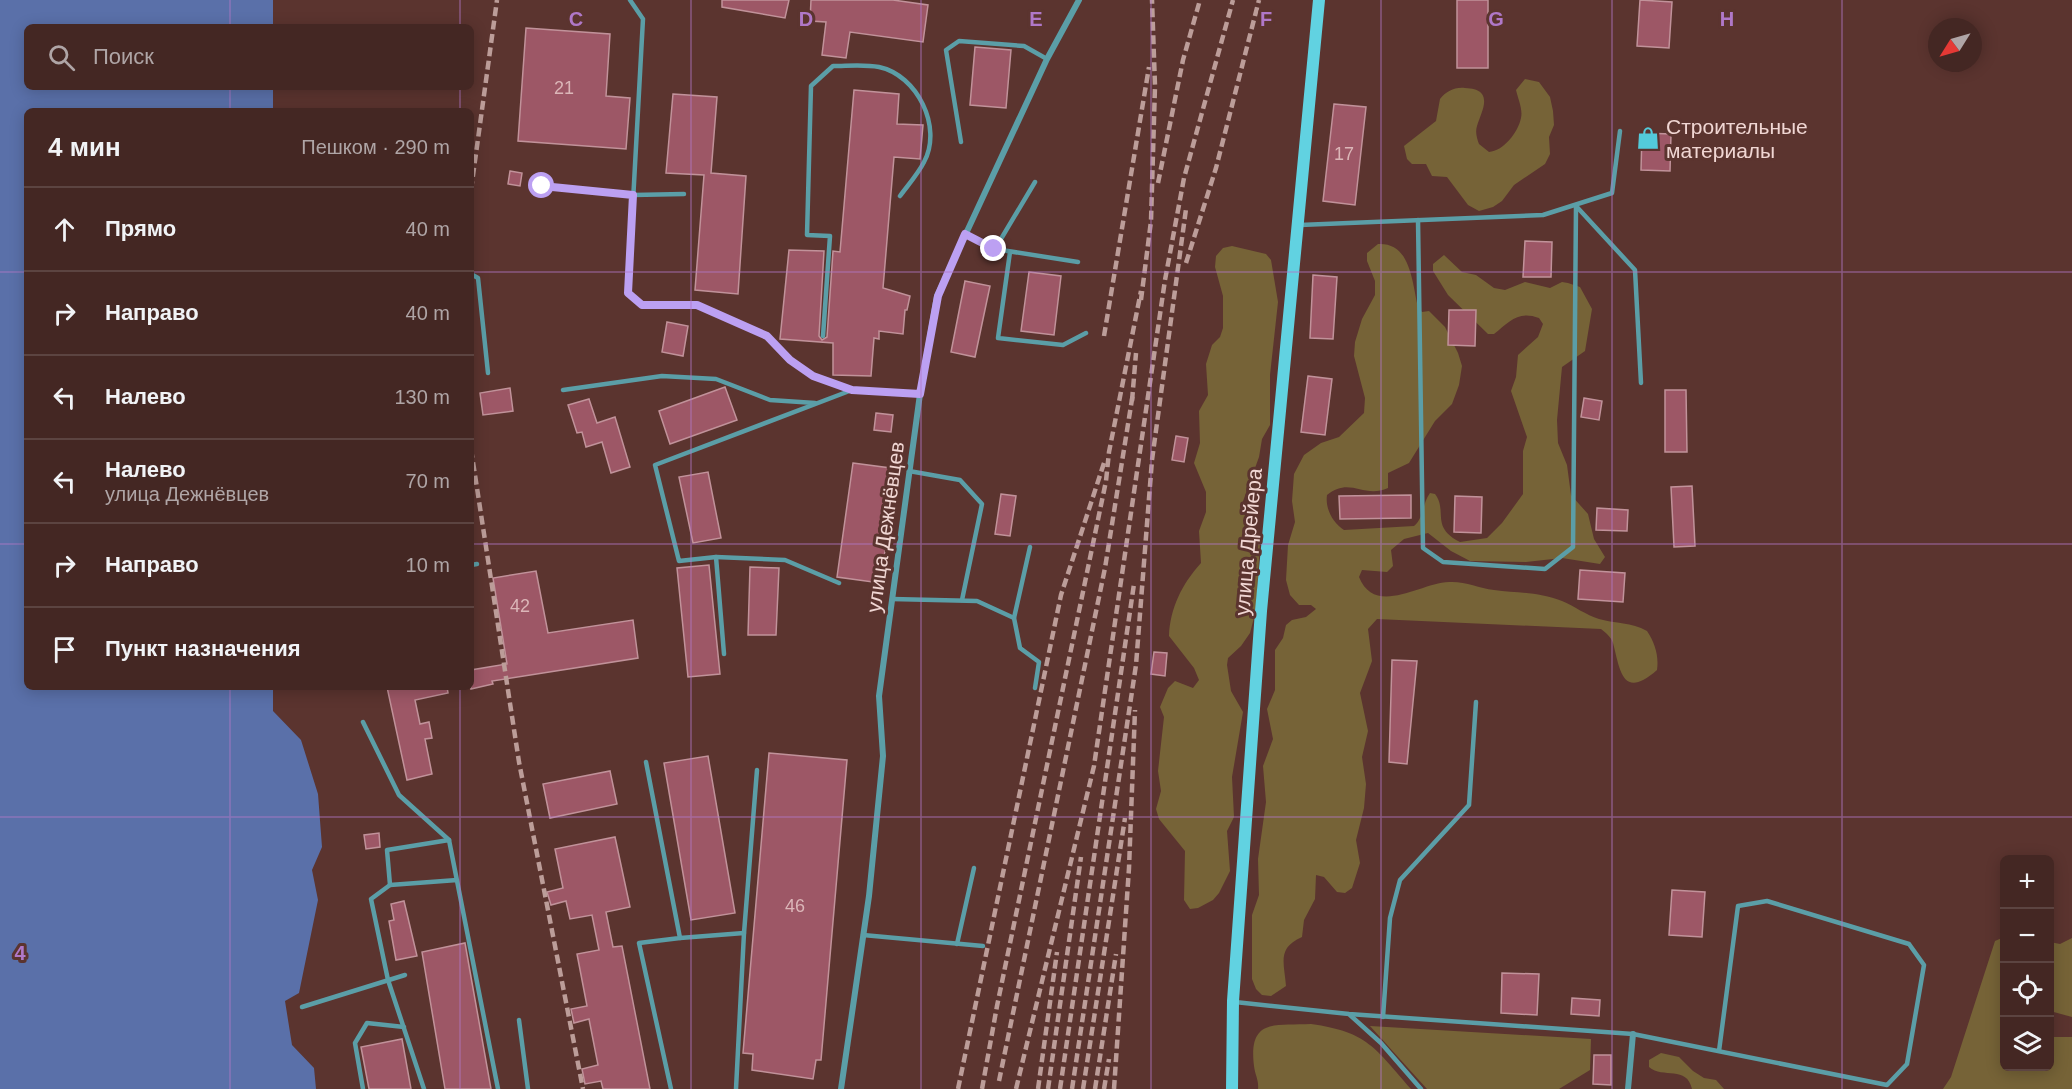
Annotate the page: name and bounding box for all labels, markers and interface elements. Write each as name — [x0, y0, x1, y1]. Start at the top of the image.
text: C — [569, 8, 583, 30]
text: D — [799, 8, 813, 30]
text: E — [1029, 8, 1043, 30]
text: F — [1260, 8, 1272, 30]
text: G — [1488, 8, 1504, 30]
text: H — [1720, 8, 1734, 30]
north arrow — [1928, 18, 1982, 72]
search box — [24, 24, 474, 90]
icon: search — [45, 41, 78, 74]
text: Поиск — [93, 44, 154, 69]
house number: 21 — [554, 78, 574, 98]
place label: Строительные материалы — [1666, 115, 1808, 162]
shop icon: Строительные материалы — [1635, 125, 1661, 151]
text: 4 мин — [48, 132, 121, 162]
text: Пешком · 290 m — [301, 136, 450, 158]
house number: 17 — [1334, 144, 1354, 164]
route start — [528, 172, 554, 198]
icon: ahead — [48, 213, 81, 246]
text: Прямо — [105, 216, 176, 241]
text: 40 m — [406, 218, 450, 240]
route end — [980, 235, 1006, 261]
icon: right — [48, 297, 81, 330]
text: Направо — [105, 300, 199, 325]
text: 40 m — [406, 302, 450, 324]
icon: left — [48, 381, 81, 414]
text: Налево — [105, 384, 186, 409]
text: 130 m — [394, 386, 450, 408]
street label: улица Дежнёвцев — [862, 440, 908, 614]
text: Налево — [105, 457, 186, 482]
icon: left — [48, 465, 81, 498]
street label: улица Дрейера — [1230, 467, 1266, 617]
text: 70 m — [406, 470, 450, 492]
text: улица Дежнёвцев — [105, 483, 269, 505]
icon: right — [48, 549, 81, 582]
text: Направо — [105, 552, 199, 577]
text: 10 m — [406, 554, 450, 576]
house number: 42 — [510, 596, 530, 616]
icon: arrive — [48, 633, 81, 666]
text: Пункт назначения — [105, 636, 301, 661]
map controls — [2000, 855, 2054, 1071]
button: + — [2000, 855, 2054, 909]
house number: 46 — [785, 896, 805, 916]
button: − — [2000, 909, 2054, 963]
text: 4 — [14, 942, 26, 964]
button: locate — [2000, 963, 2054, 1017]
button: layers — [2000, 1017, 2054, 1071]

